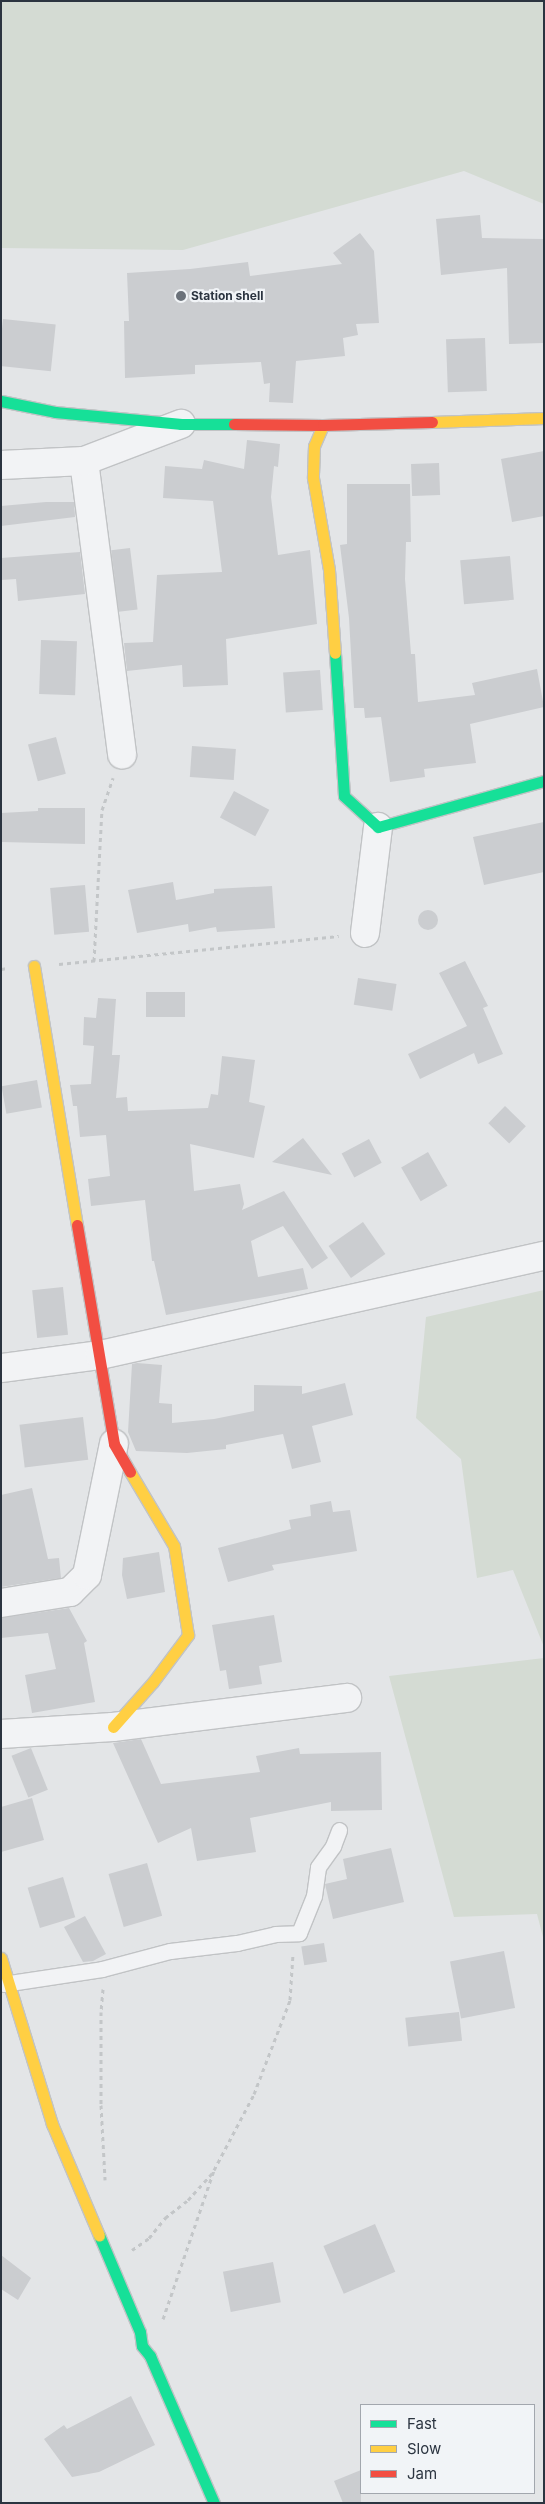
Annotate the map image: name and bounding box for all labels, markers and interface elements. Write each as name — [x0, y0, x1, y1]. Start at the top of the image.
place label: Station shell — [191, 289, 263, 303]
marker: Station shell — [175, 290, 187, 302]
legend — [360, 2404, 535, 2494]
text: Fast — [407, 2414, 437, 2433]
text: Slow — [407, 2439, 441, 2458]
text: Jam — [407, 2464, 437, 2483]

